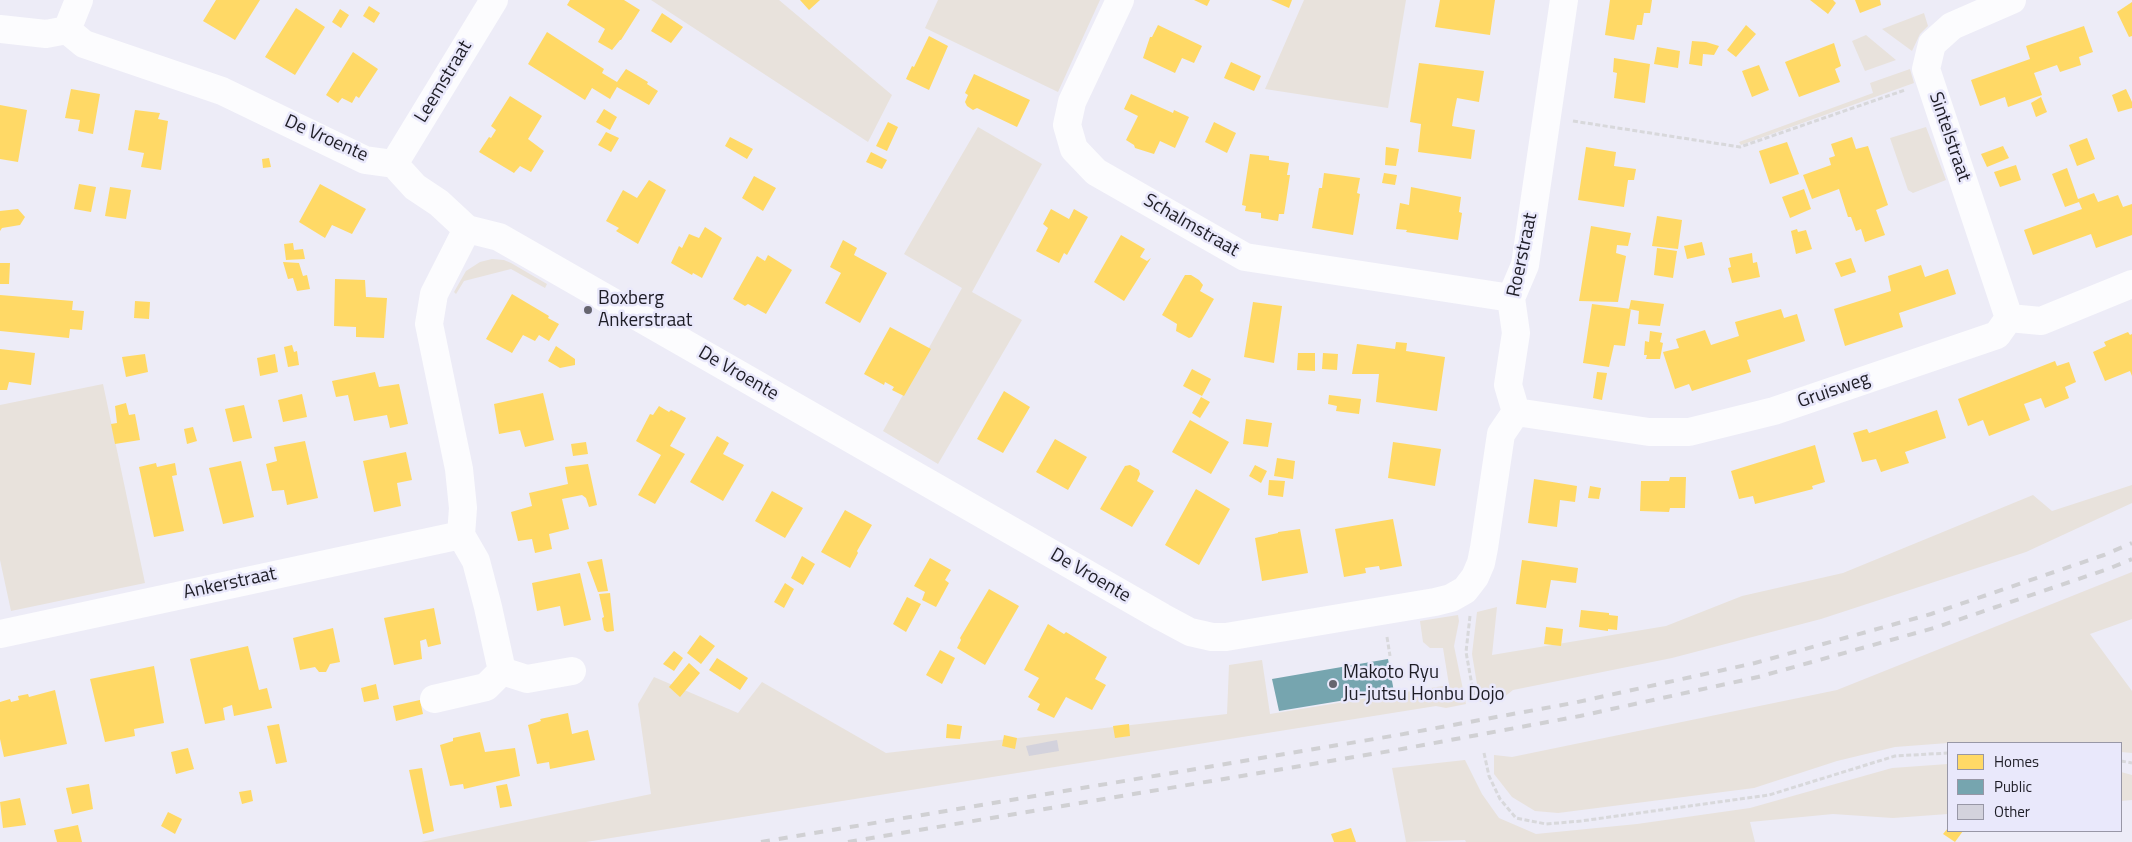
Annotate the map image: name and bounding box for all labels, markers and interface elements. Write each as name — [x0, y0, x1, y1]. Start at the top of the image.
street label: Leemstraat — [411, 37, 477, 127]
street label: Sintelstraat — [1923, 89, 1975, 185]
street label: De Vroente — [281, 110, 371, 168]
street label: Schalmstraat — [1139, 190, 1243, 262]
street label: Roerstraat — [1503, 211, 1543, 299]
place label: Boxberg Ankerstraat — [598, 288, 692, 332]
marker: Boxberg Ankerstraat — [582, 304, 594, 316]
street label: De Vroente — [694, 342, 782, 406]
street label: Gruisweg — [1795, 368, 1873, 414]
street label: De Vroente — [1046, 544, 1134, 608]
street label: Ankerstraat — [181, 563, 279, 605]
place label: Makoto Ryu Ju-jutsu Honbu Dojo — [1343, 662, 1505, 706]
marker: Makoto Ryu Ju-jutsu Honbu Dojo — [1327, 678, 1339, 690]
legend — [1947, 742, 2122, 832]
text: Homes — [1994, 750, 2039, 773]
text: Public — [1994, 775, 2032, 798]
text: Other — [1994, 800, 2030, 823]

